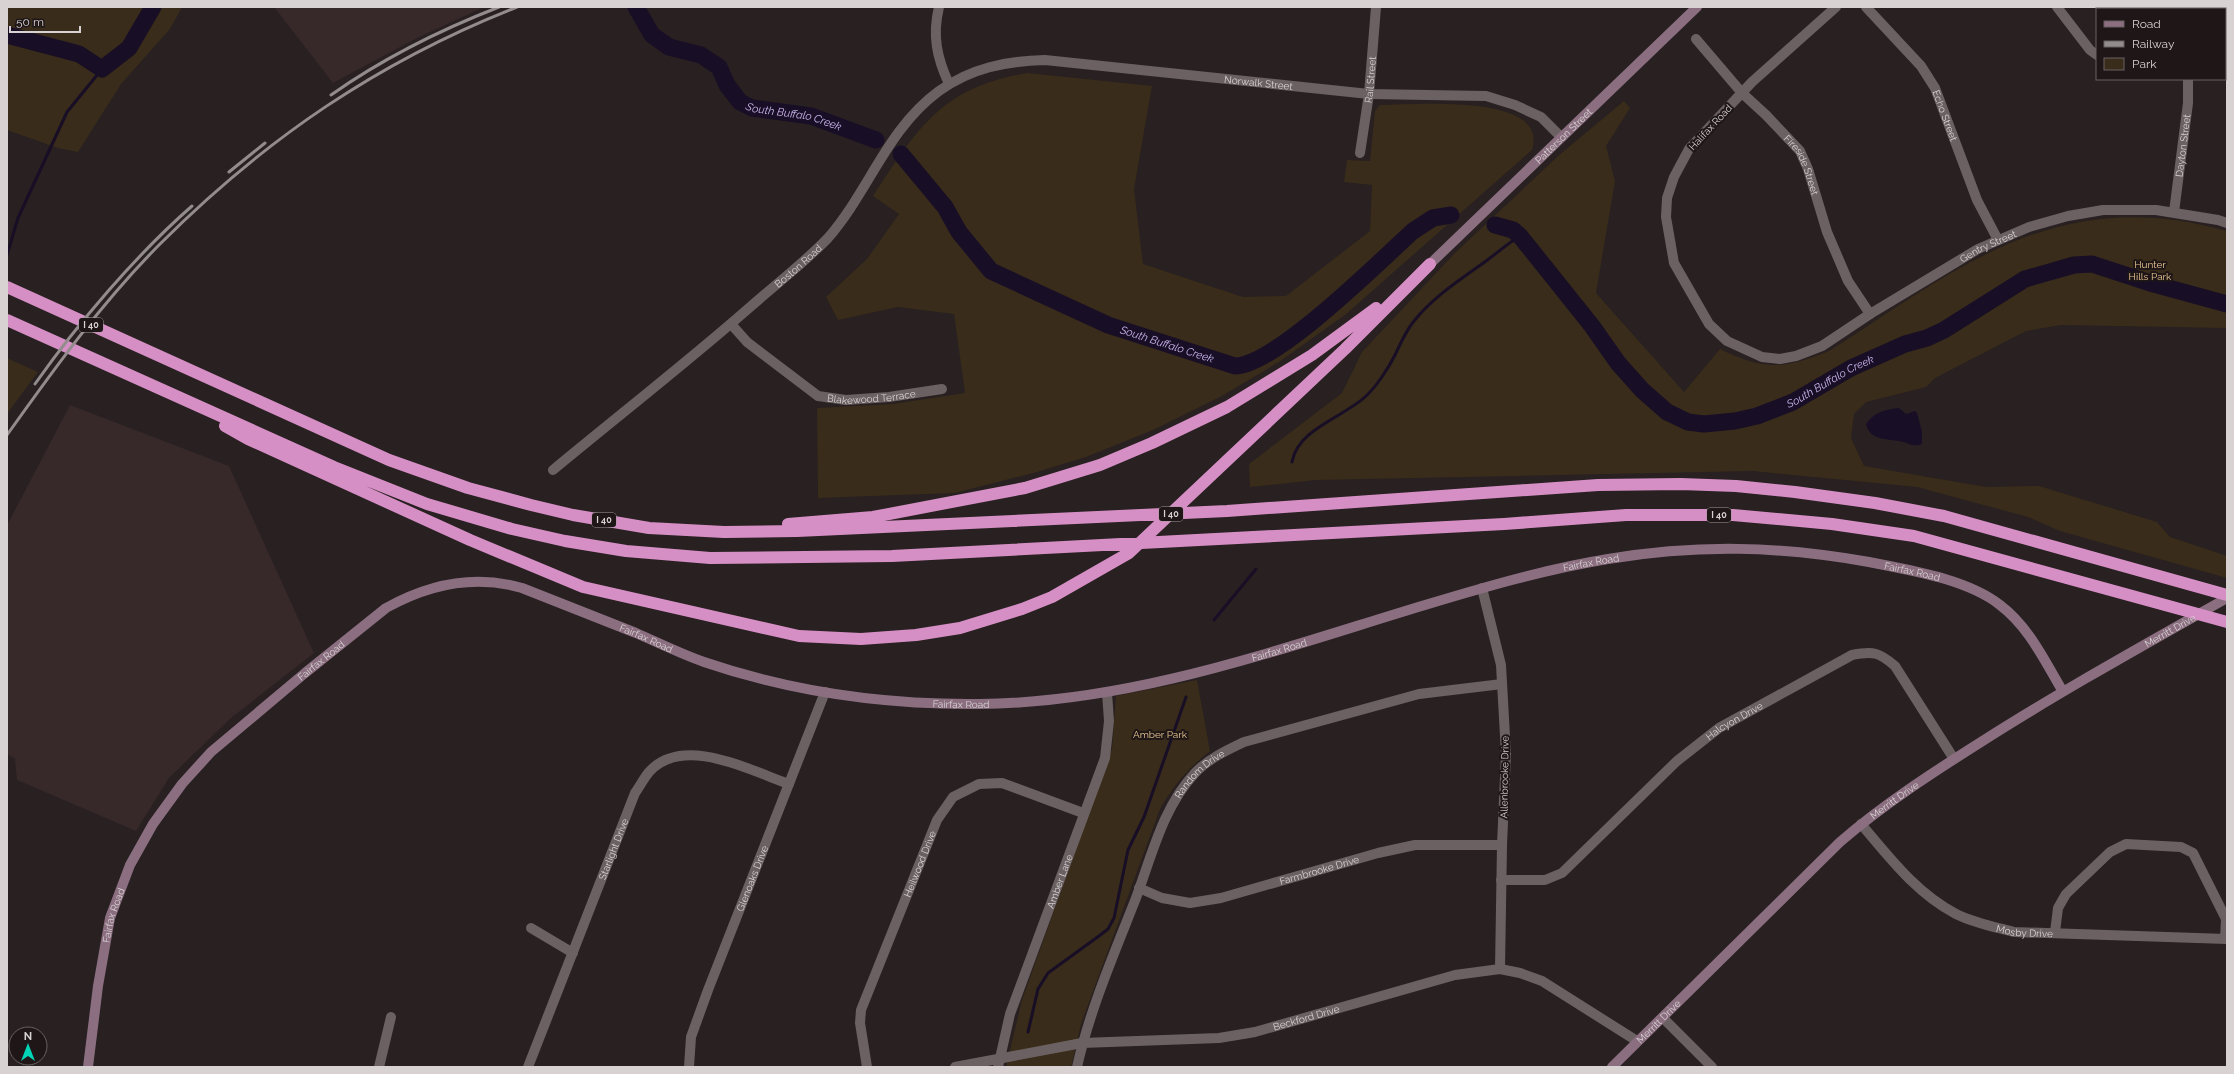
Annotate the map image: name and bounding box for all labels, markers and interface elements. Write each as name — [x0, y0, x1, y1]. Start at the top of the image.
scale bar — [10, 8, 80, 34]
legend — [2096, 8, 2226, 80]
text: 50 m — [16, 15, 44, 29]
text: Road — [2132, 17, 2161, 31]
text: Railway — [2132, 37, 2175, 51]
street label: Rail Street — [1363, 55, 1378, 104]
text: Park — [2132, 57, 2157, 71]
street label: Norwalk Street — [1224, 74, 1294, 92]
street label: Echo Street — [1930, 89, 1960, 143]
water label: South Buffalo Creek — [743, 99, 843, 134]
street label: Halifax Road — [1687, 102, 1734, 152]
street label: Patterson Street — [1533, 106, 1595, 166]
street label: Dayton Street — [2174, 113, 2193, 178]
street label: Fireside Street — [1782, 133, 1821, 197]
street label: Gentry Street — [1958, 228, 2018, 265]
street label: Boston Road — [772, 242, 824, 290]
park label: Hunter Hills Park — [2129, 259, 2172, 282]
road number: I 40 — [79, 318, 103, 332]
water label: South Buffalo Creek — [1118, 323, 1216, 366]
water label: South Buffalo Creek — [1784, 353, 1876, 411]
street label: Blakewood Terrace — [826, 388, 916, 406]
road number: I 40 — [1159, 507, 1183, 521]
road number: I 40 — [1707, 508, 1731, 522]
road number: I 40 — [592, 513, 616, 527]
street label: Fairfax Road — [1562, 552, 1620, 573]
street label: Fairfax Road — [1883, 560, 1941, 583]
street label: Merritt Drive — [2143, 612, 2198, 649]
street label: Fairfax Road — [618, 622, 674, 655]
street label: Fairfax Road — [1251, 637, 1308, 664]
street label: Fairfax Road — [296, 639, 347, 683]
street label: Fairfax Road — [933, 698, 990, 710]
street label: Halcyon Drive — [1704, 700, 1765, 742]
park label: Amber Park — [1133, 729, 1188, 740]
street label: Allenbrooke Drive — [1498, 735, 1511, 818]
street label: Random Drive — [1173, 748, 1226, 800]
street label: Merritt Drive — [1868, 779, 1921, 821]
street label: Starlight Drive — [597, 817, 631, 881]
street label: Heilwood Drive — [902, 829, 938, 899]
street label: Glenoaks Drive — [734, 844, 770, 913]
street label: Amber Lane — [1045, 853, 1075, 910]
street label: Farmbrooke Drive — [1278, 854, 1360, 887]
street label: Fairfax Road — [101, 887, 127, 944]
street label: Mosby Drive — [1995, 923, 2053, 939]
street label: Merritt Drive — [1634, 998, 1683, 1046]
street label: Beckford Drive — [1272, 1003, 1341, 1033]
north arrow — [8, 1026, 48, 1066]
text: N — [24, 1030, 32, 1043]

